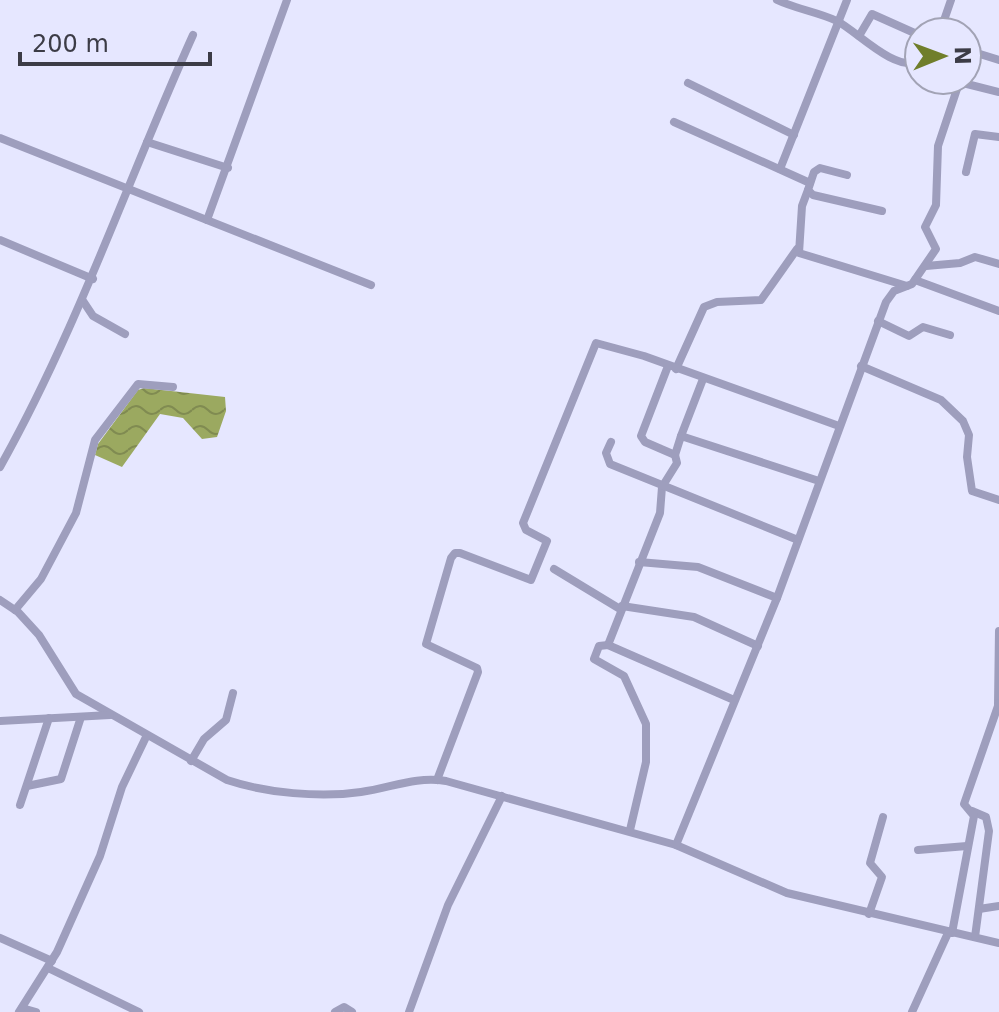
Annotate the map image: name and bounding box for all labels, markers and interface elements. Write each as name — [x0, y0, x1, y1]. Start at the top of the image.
scale bar — [20, 16, 210, 66]
north arrow — [903, 16, 983, 96]
text: 200 m — [32, 30, 109, 58]
text: N — [950, 46, 975, 65]

